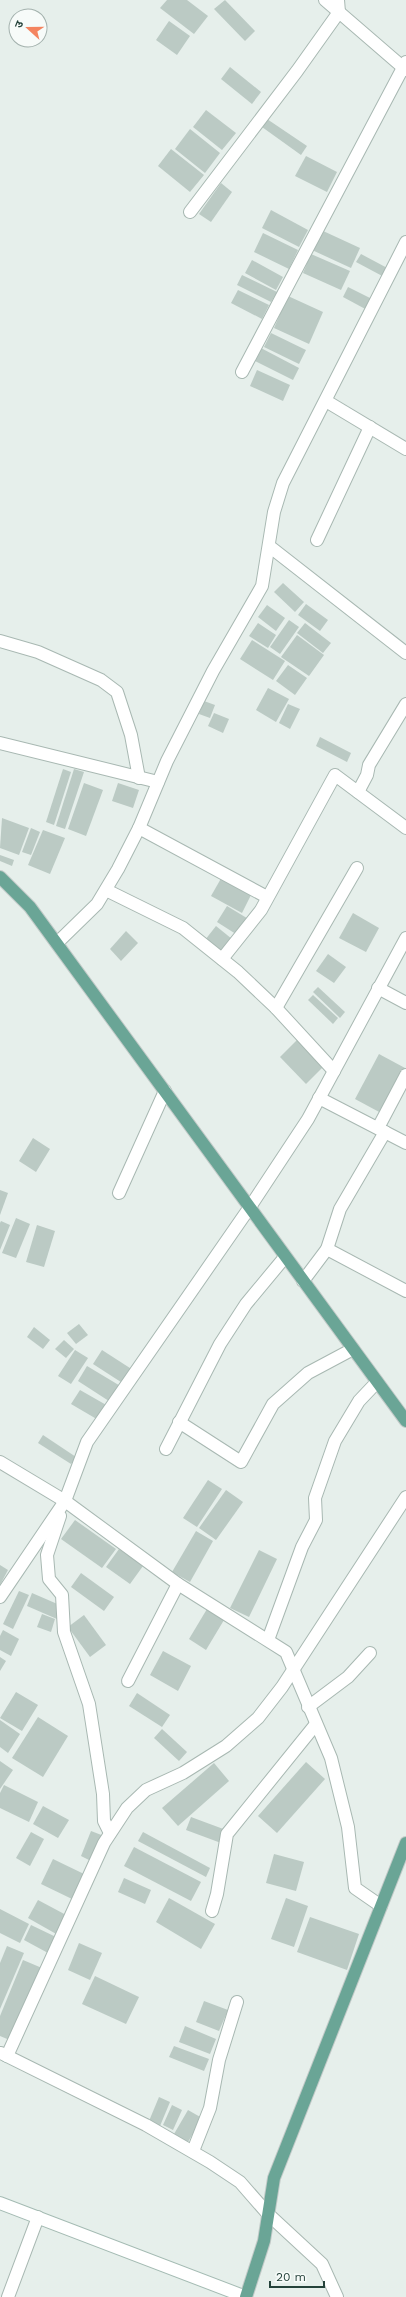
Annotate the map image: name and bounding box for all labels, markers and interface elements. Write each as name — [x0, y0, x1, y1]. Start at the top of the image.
north arrow — [8, 8, 48, 48]
text: उ — [12, 19, 27, 30]
scale bar — [270, 2263, 324, 2289]
text: 20 m — [276, 2270, 306, 2284]

